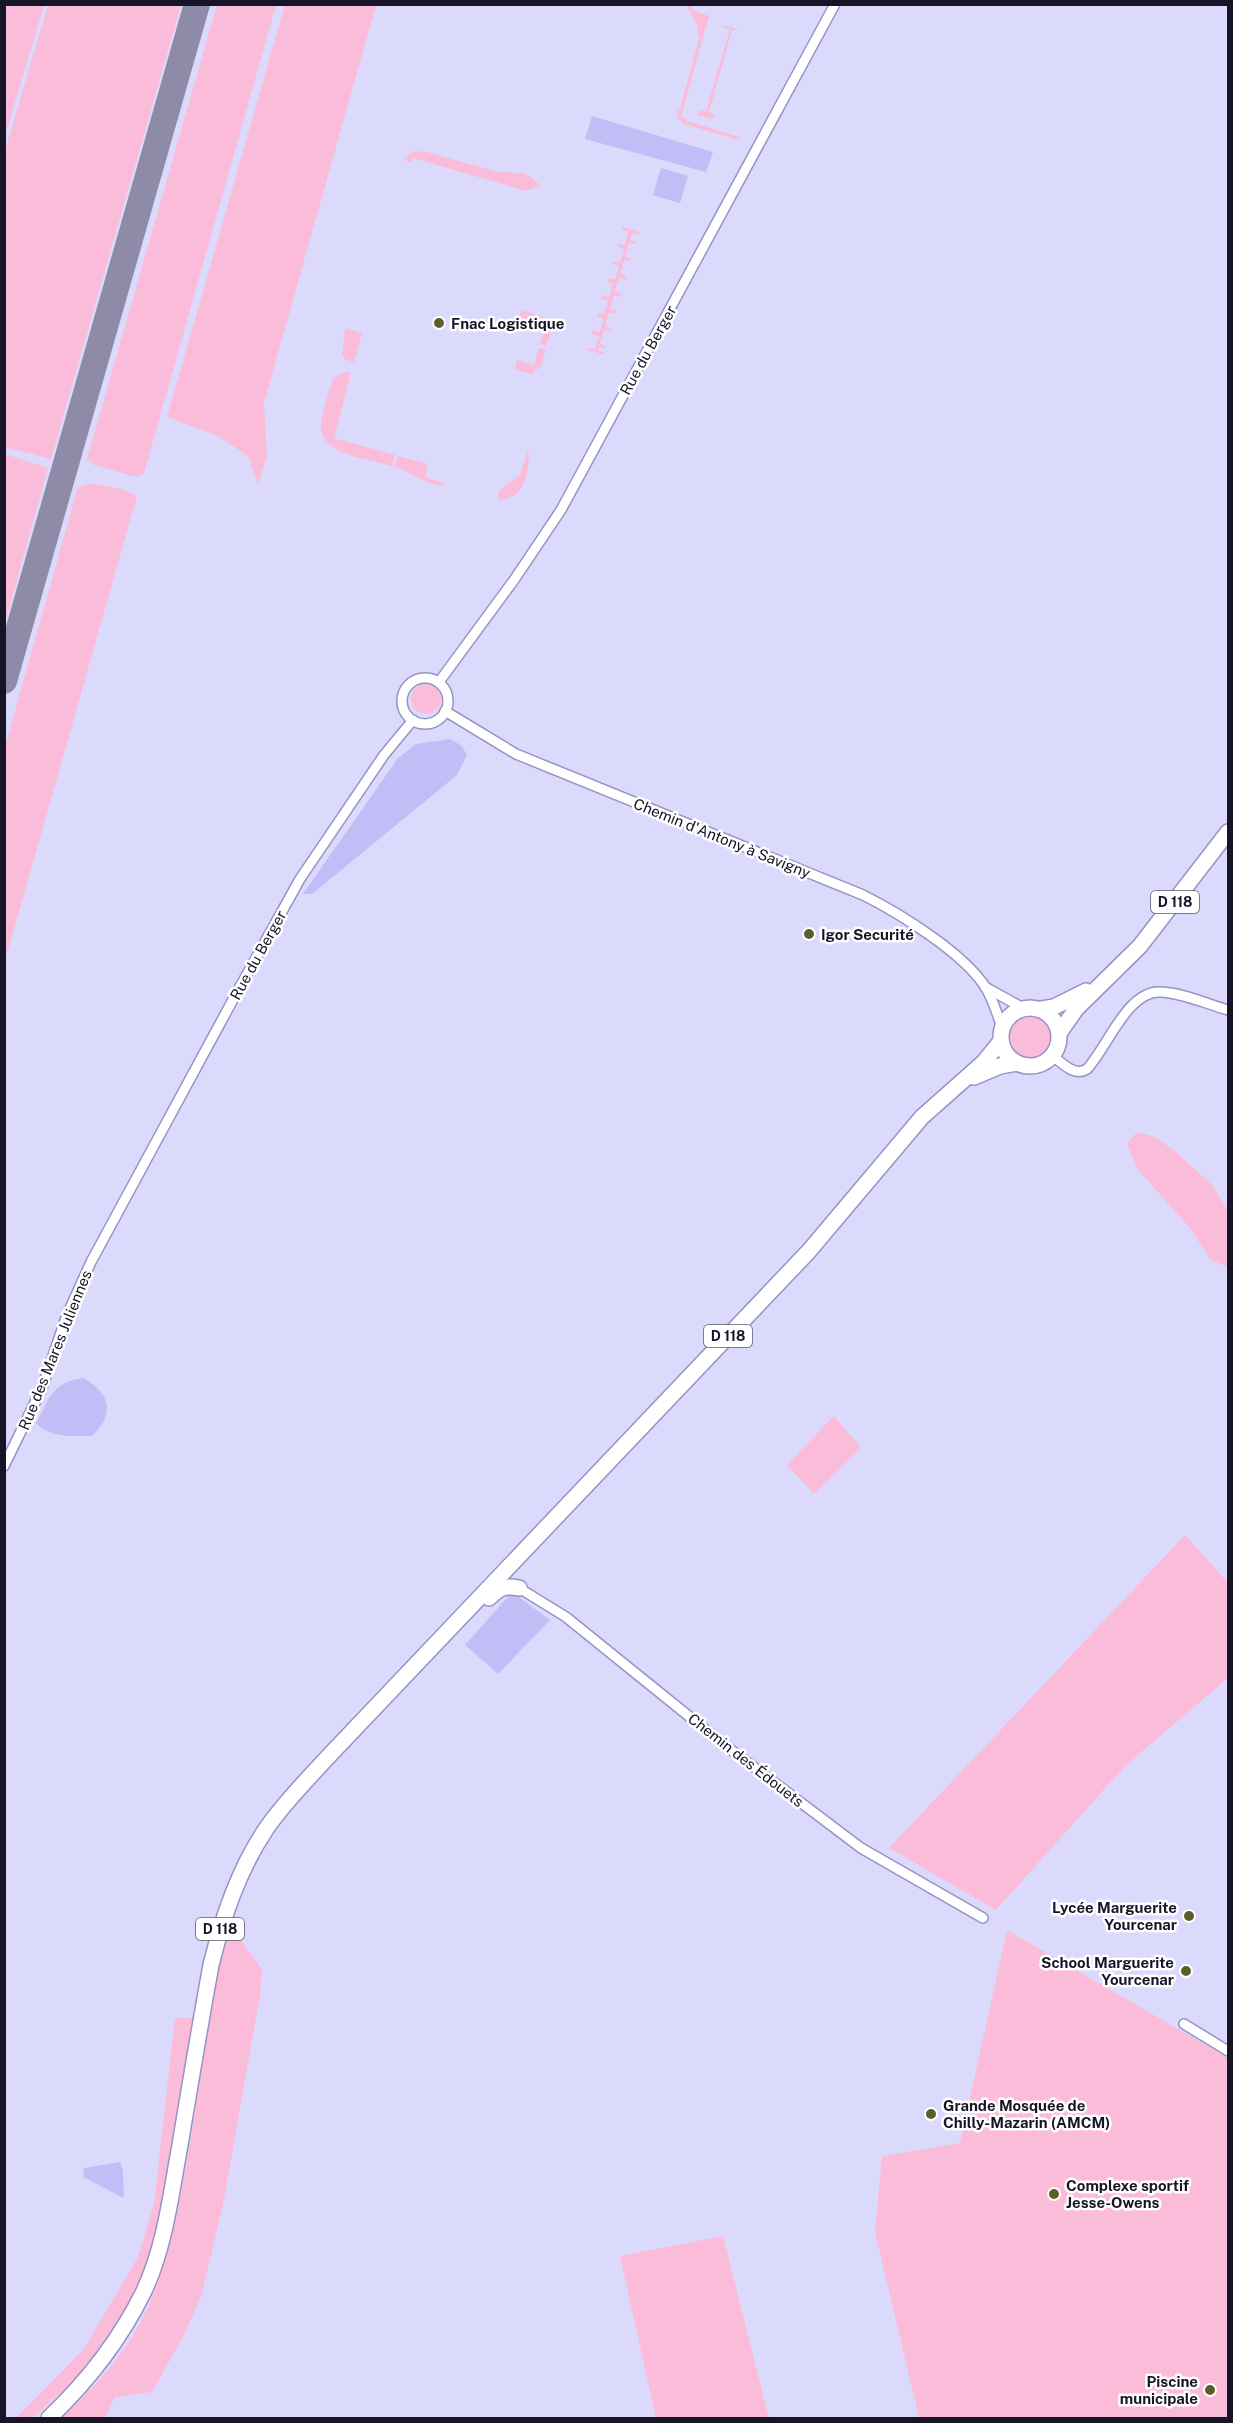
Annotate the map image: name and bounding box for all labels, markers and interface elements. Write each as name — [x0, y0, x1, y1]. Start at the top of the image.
street label: Rue du Berger — [616, 302, 680, 398]
place label: Fnac Logistique — [451, 315, 564, 332]
marker: Fnac Logistique — [432, 316, 446, 330]
street label: Chemin d'Antony à Savigny — [631, 795, 813, 881]
road number: D 118 — [1151, 891, 1199, 913]
street label: Rue du Berger — [226, 907, 290, 1003]
place label: Igor Securité — [821, 926, 914, 943]
marker: Igor Securité — [802, 927, 816, 941]
street label: Rue des Mares Juliennes — [15, 1268, 95, 1432]
road number: D 118 — [704, 1325, 752, 1347]
street label: Chemin des Édouets — [685, 1710, 807, 1810]
place label: Lycée Marguerite Yourcenar — [1052, 1899, 1177, 1933]
marker: Lycée Marguerite Yourcenar — [1182, 1909, 1196, 1923]
road number: D 118 — [196, 1918, 244, 1940]
place label: School Marguerite Yourcenar — [1041, 1954, 1174, 1988]
marker: School Marguerite Yourcenar — [1179, 1964, 1193, 1978]
place label: Grande Mosquée de Chilly-Mazarin (AMCM) — [943, 2097, 1110, 2131]
marker: Grande Mosquée de Chilly-Mazarin (AMCM) — [924, 2107, 938, 2121]
place label: Complexe sportif Jesse-Owens — [1066, 2177, 1189, 2211]
marker: Complexe sportif Jesse-Owens — [1047, 2187, 1061, 2201]
place label: Piscine municipale — [1120, 2373, 1198, 2407]
marker: Piscine municipale — [1203, 2383, 1217, 2397]

